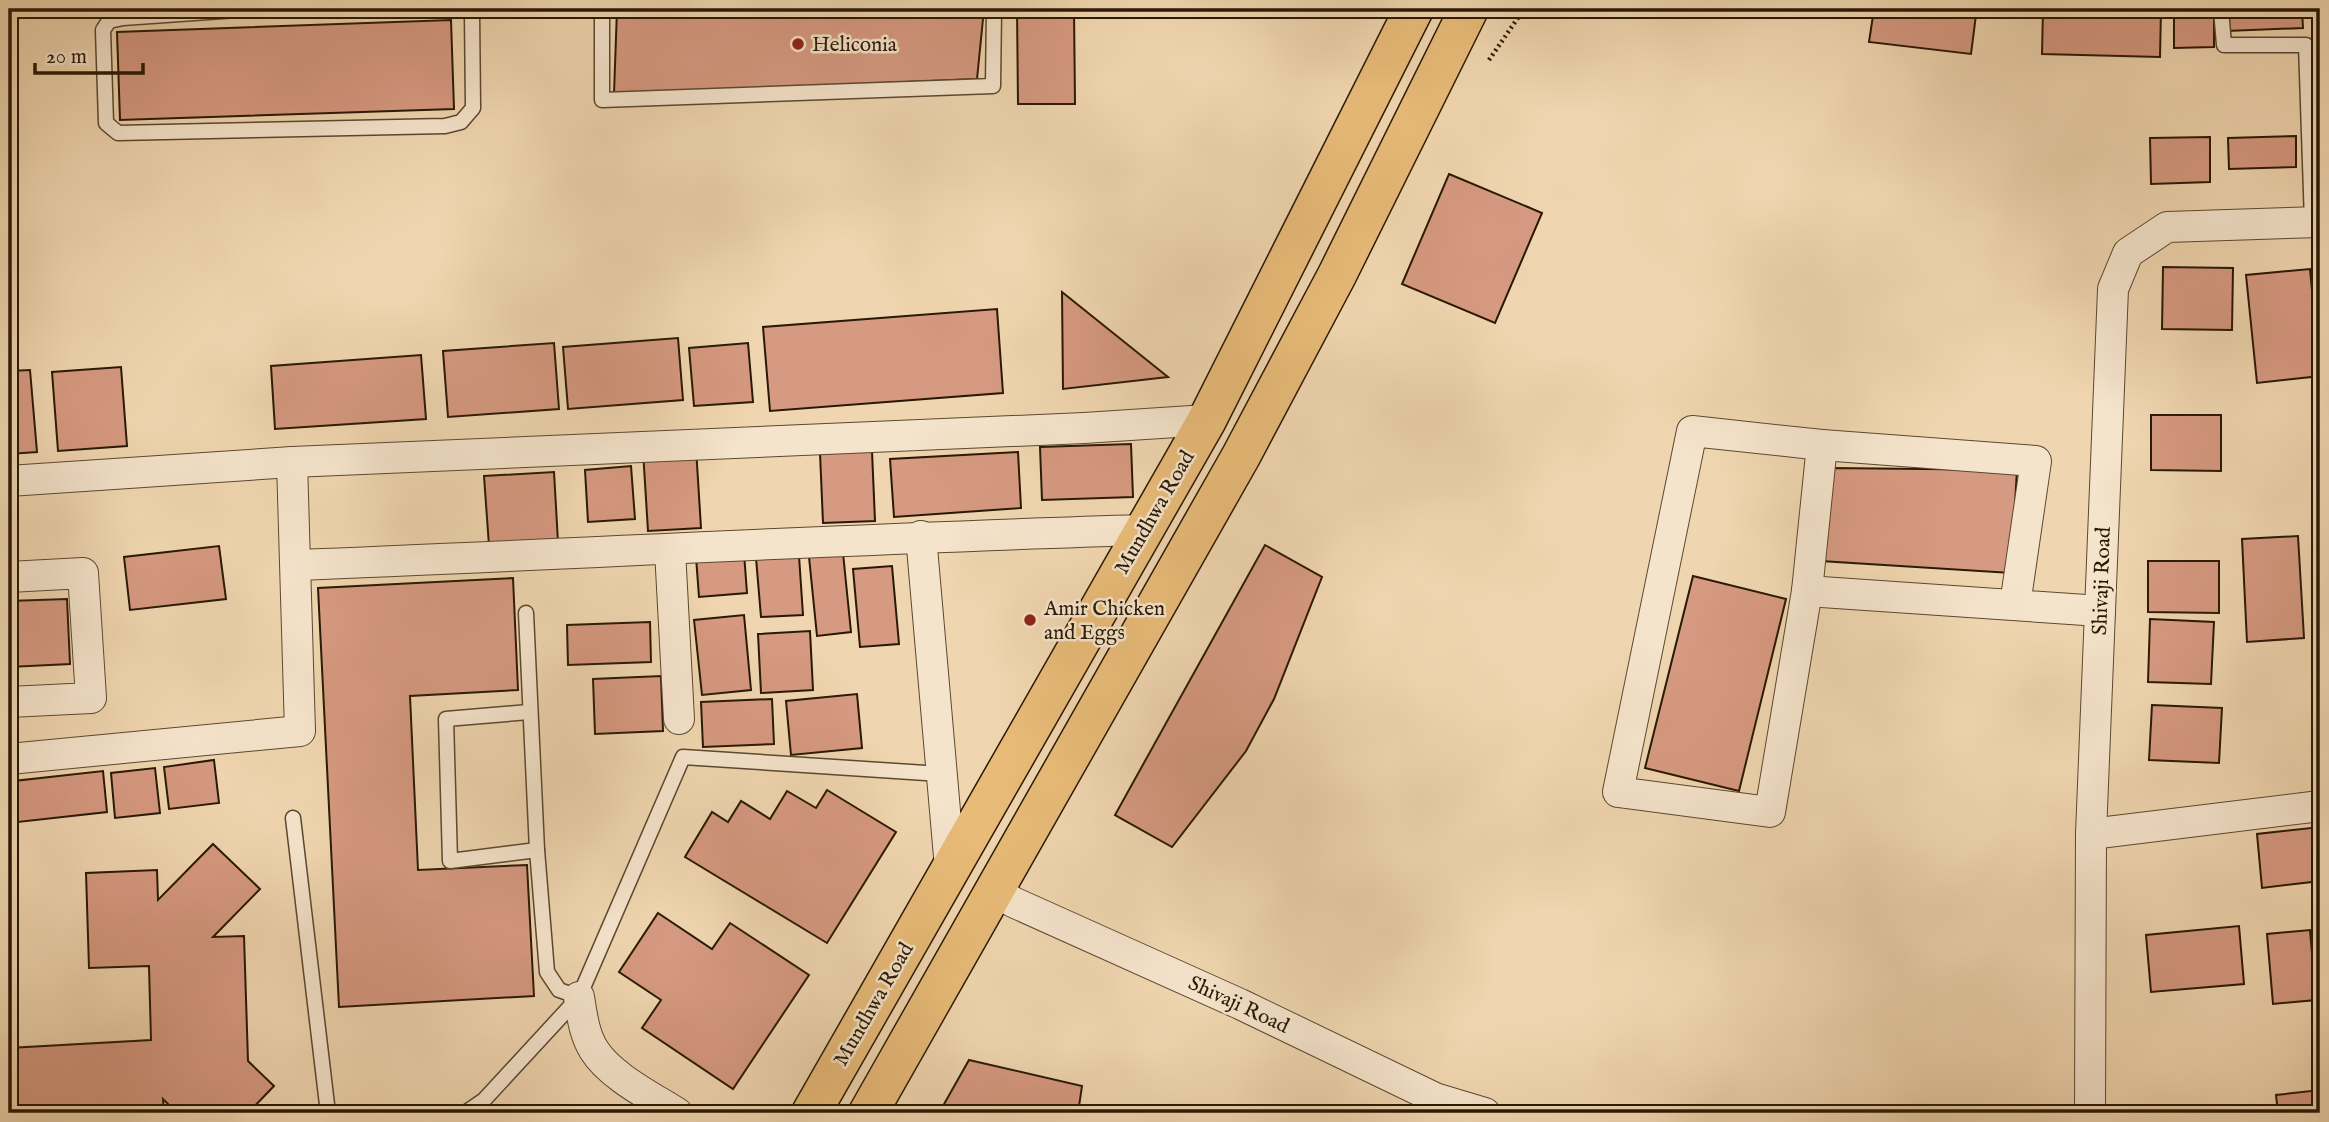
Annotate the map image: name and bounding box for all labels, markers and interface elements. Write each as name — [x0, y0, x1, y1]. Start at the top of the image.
scale bar — [35, 32, 144, 76]
place label: Heliconia — [812, 32, 898, 59]
marker: Heliconia — [790, 36, 806, 52]
text: 20 m — [46, 44, 87, 71]
street label: Mundhwa Road — [1109, 445, 1202, 579]
street label: Shivaji Road — [2087, 526, 2118, 636]
place label: Amir Chicken and Eggs — [1043, 596, 1165, 647]
marker: Amir Chicken and Eggs — [1022, 612, 1038, 628]
street label: Mundhwa Road — [828, 937, 921, 1071]
street label: Shivaji Road — [1184, 970, 1294, 1041]

